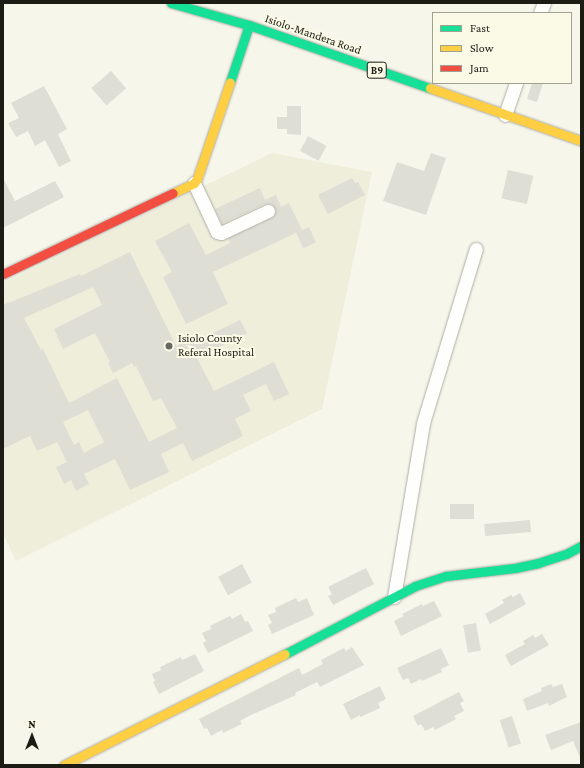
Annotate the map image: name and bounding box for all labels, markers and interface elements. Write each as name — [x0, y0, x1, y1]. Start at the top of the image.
street label: Isiolo-Mandera Road — [263, 12, 363, 58]
legend — [432, 12, 572, 84]
text: Fast — [470, 21, 490, 35]
text: Slow — [470, 41, 494, 55]
road number: B9 — [366, 61, 388, 79]
text: Jam — [470, 61, 489, 75]
place label: Isiolo County Referal Hospital — [178, 332, 254, 360]
marker: Isiolo County Referal Hospital — [163, 340, 175, 352]
north arrow — [12, 716, 52, 756]
text: N — [28, 718, 36, 730]

